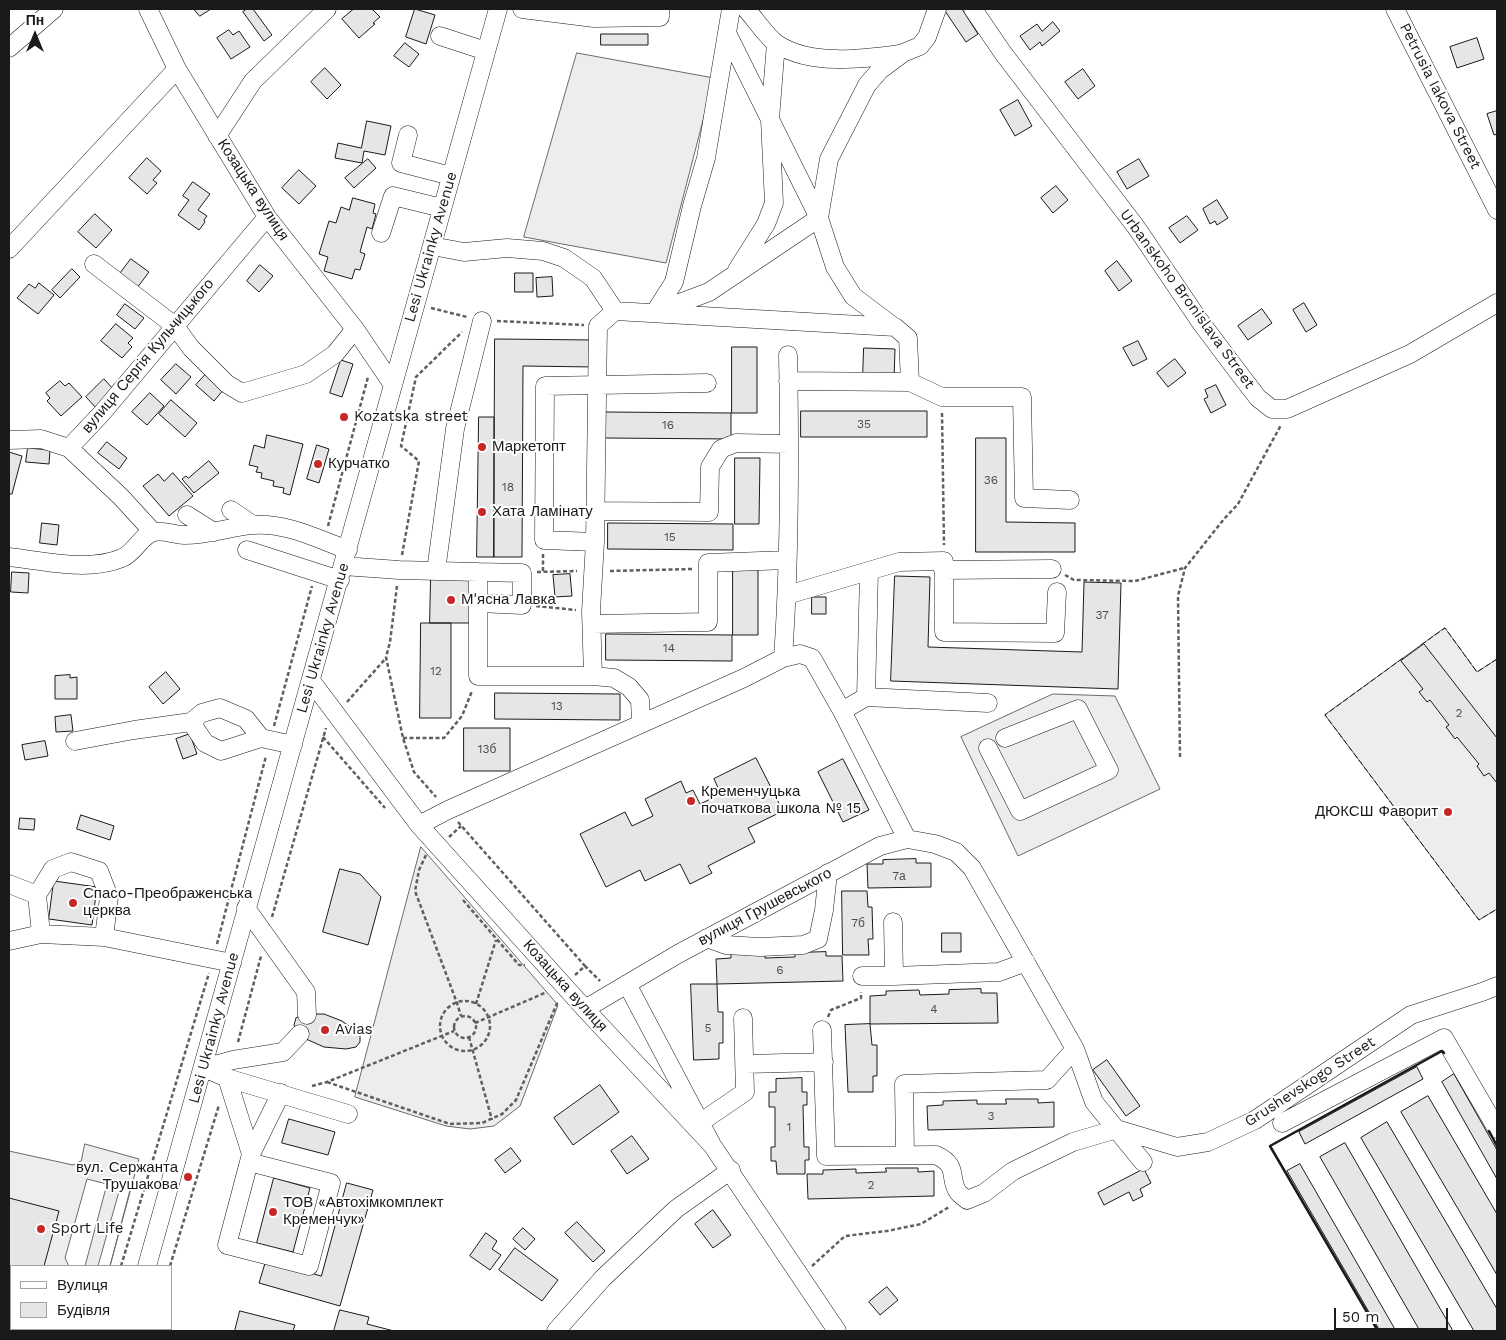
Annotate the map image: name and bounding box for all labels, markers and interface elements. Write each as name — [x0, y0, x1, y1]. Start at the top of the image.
north arrow — [10, 10, 60, 60]
text: Пн — [26, 12, 44, 28]
street label: Petrusia Iakova Street — [1395, 20, 1485, 172]
street label: Козацька вулиця — [213, 136, 293, 244]
street label: Lesi Ukrainky Avenue — [401, 170, 461, 324]
street label: Urbanskoho Bronislava Street — [1116, 206, 1258, 392]
street label: вулиця Сергія Кульчицького — [78, 275, 218, 437]
place label: Kozatska street — [354, 408, 468, 426]
marker: Kozatska street — [338, 411, 350, 423]
house number: 35 — [857, 417, 871, 431]
house number: 16 — [662, 418, 674, 432]
place label: Маркетопт — [492, 438, 566, 456]
marker: Маркетопт — [476, 441, 488, 453]
place label: Курчатко — [328, 455, 390, 473]
marker: Курчатко — [312, 458, 324, 470]
house number: 36 — [984, 473, 998, 487]
house number: 18 — [502, 480, 514, 494]
place label: Хата Ламінату — [492, 503, 593, 521]
marker: Хата Ламінату — [476, 506, 488, 518]
house number: 15 — [664, 530, 676, 544]
street label: Lesi Ukrainky Avenue — [293, 561, 353, 715]
place label: М'ясна Лавка — [461, 591, 556, 609]
marker: М'ясна Лавка — [445, 594, 457, 606]
house number: 37 — [1095, 608, 1109, 622]
house number: 14 — [663, 641, 675, 655]
house number: 12 — [430, 664, 442, 678]
house number: 13 — [551, 699, 563, 713]
house number: 2 — [1456, 706, 1462, 720]
house number: 13б — [478, 742, 496, 756]
place label: Кременчуцька початкова школа № 15 — [701, 783, 861, 818]
marker: Кременчуцька початкова школа № 15 — [685, 795, 697, 807]
place label: ДЮКСШ Фаворит — [1315, 803, 1438, 821]
marker: ДЮКСШ Фаворит — [1442, 806, 1454, 818]
street label: вулиця Грушевського — [695, 864, 835, 950]
house number: 7а — [892, 869, 906, 883]
place label: Спасо-Преображенська церква — [83, 885, 252, 920]
marker: Спасо-Преображенська церква — [67, 897, 79, 909]
house number: 7б — [851, 916, 865, 930]
street label: Козацька вулиця — [519, 936, 611, 1036]
street label: Lesi Ukrainky Avenue — [185, 951, 243, 1105]
house number: 6 — [776, 963, 784, 977]
house number: 4 — [930, 1002, 938, 1016]
place label: Avias — [335, 1021, 373, 1039]
house number: 5 — [705, 1021, 711, 1035]
marker: Avias — [319, 1024, 331, 1036]
street label: Grushevskogo Street — [1241, 1033, 1379, 1131]
house number: 3 — [988, 1109, 994, 1123]
house number: 1 — [787, 1120, 791, 1134]
place label: вул. Сержанта Трушакова — [76, 1159, 178, 1194]
marker: вул. Сержанта Трушакова — [182, 1171, 194, 1183]
house number: 2 — [868, 1178, 874, 1192]
place label: ТОВ «Автохімкомплект Кременчук» — [283, 1194, 444, 1229]
marker: ТОВ «Автохімкомплект Кременчук» — [267, 1206, 279, 1218]
place label: Sport Life — [51, 1220, 123, 1238]
marker: Sport Life — [35, 1223, 47, 1235]
legend — [10, 1265, 172, 1330]
text: Вулиця — [57, 1276, 108, 1294]
scale bar — [1336, 1298, 1450, 1330]
text: Будівля — [57, 1301, 110, 1319]
text: 50 m — [1342, 1308, 1379, 1326]

